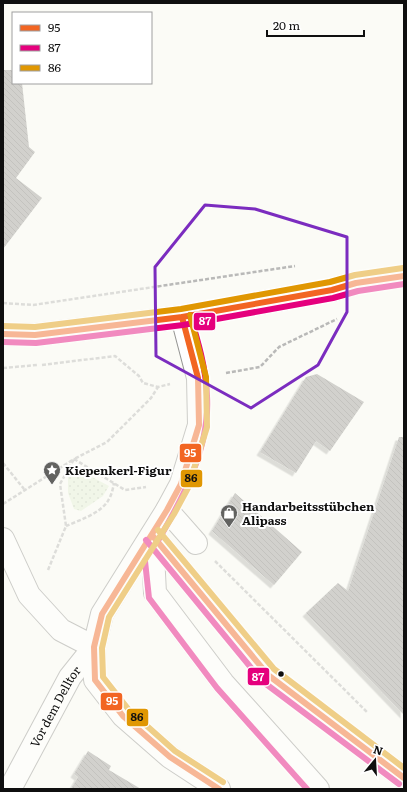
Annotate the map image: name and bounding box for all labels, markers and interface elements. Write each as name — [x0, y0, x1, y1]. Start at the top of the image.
legend — [12, 12, 152, 84]
scale bar — [267, 12, 364, 38]
text: 20 m — [273, 16, 300, 34]
text: 95 — [48, 18, 60, 36]
text: 87 — [48, 38, 61, 56]
text: 86 — [48, 58, 62, 76]
line badge: 87 — [193, 312, 216, 331]
text: 87 — [199, 312, 211, 328]
line badge: 95 — [179, 443, 202, 463]
text: 95 — [184, 444, 196, 460]
place icon: Kiepenkerl-Figur — [42, 460, 62, 485]
place label: Kiepenkerl-Figur — [65, 461, 172, 479]
line badge: 86 — [180, 469, 203, 488]
text: 86 — [185, 469, 198, 485]
place label: Handarbeitsstübchen Alipass — [242, 497, 375, 529]
shop icon: Handarbeitsstübchen Alipass — [219, 503, 239, 528]
street label: Vor dem Delltor — [25, 662, 85, 750]
line badge: 87 — [247, 667, 270, 686]
text: 87 — [252, 668, 264, 684]
unlabelled marker — [276, 669, 286, 679]
line badge: 95 — [100, 692, 123, 711]
text: 95 — [106, 692, 118, 708]
line badge: 86 — [126, 708, 149, 727]
text: 86 — [131, 708, 144, 724]
north arrow — [355, 740, 395, 780]
text: N — [372, 741, 385, 759]

